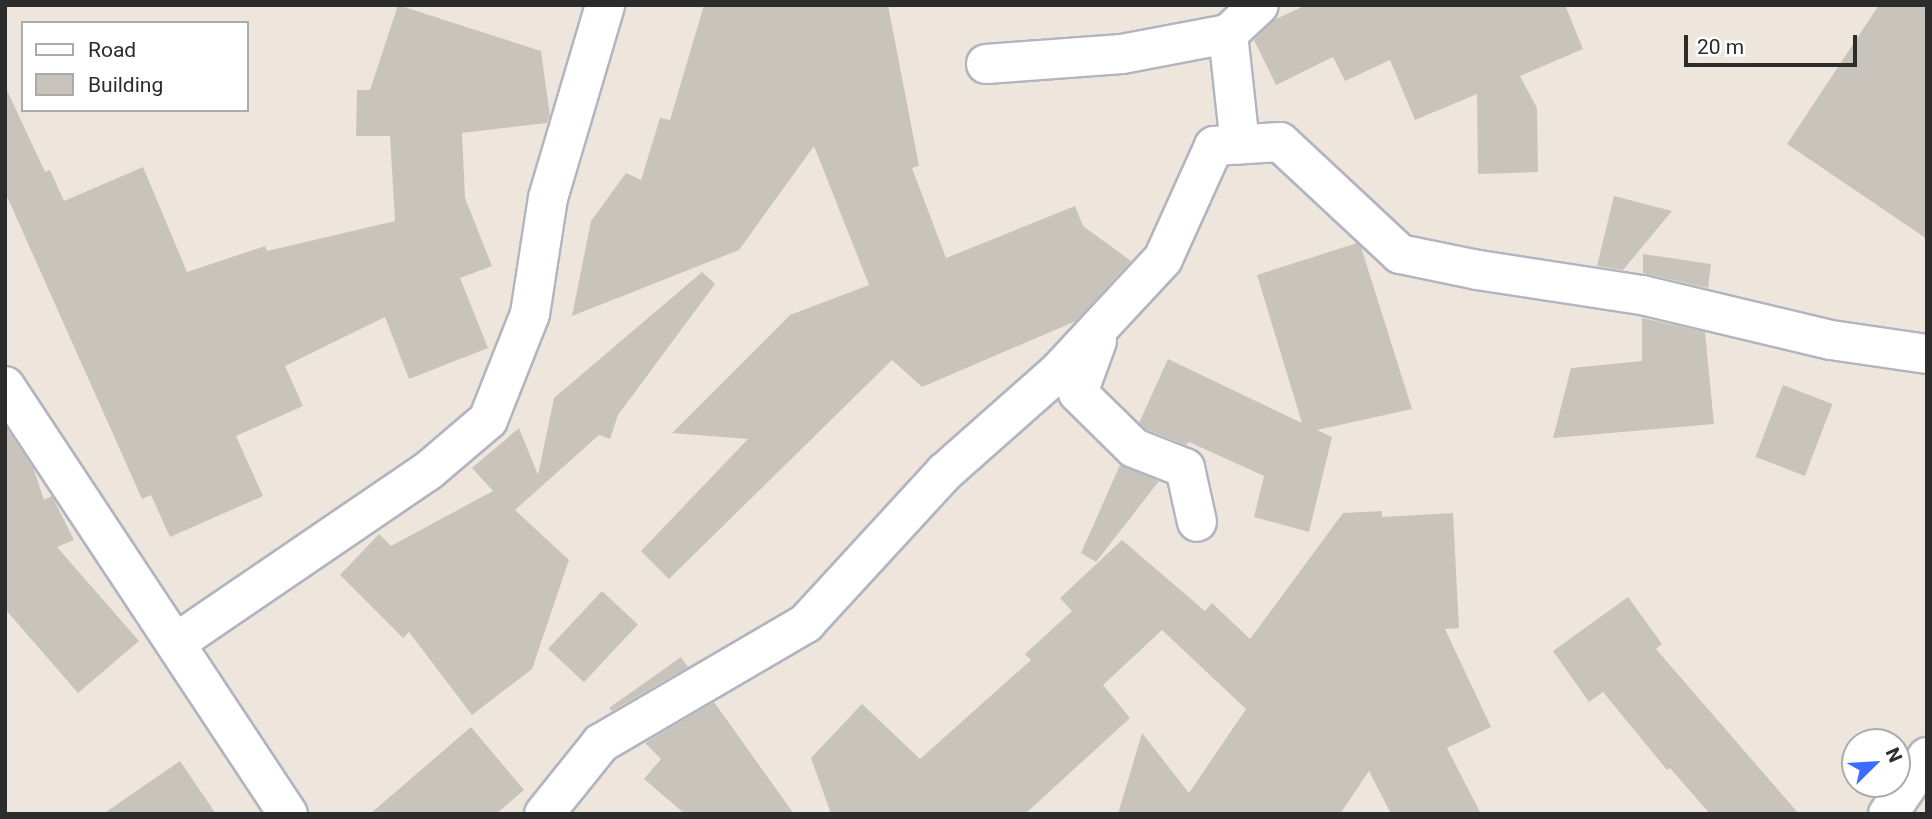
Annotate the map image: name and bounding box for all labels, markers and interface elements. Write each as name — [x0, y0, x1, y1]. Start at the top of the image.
legend — [21, 21, 248, 112]
scale bar — [1687, 21, 1860, 65]
text: 20 m — [1697, 35, 1744, 59]
text: Road — [88, 38, 136, 62]
text: Building — [88, 73, 163, 97]
north arrow — [1841, 728, 1911, 798]
text: N — [1881, 744, 1907, 766]

